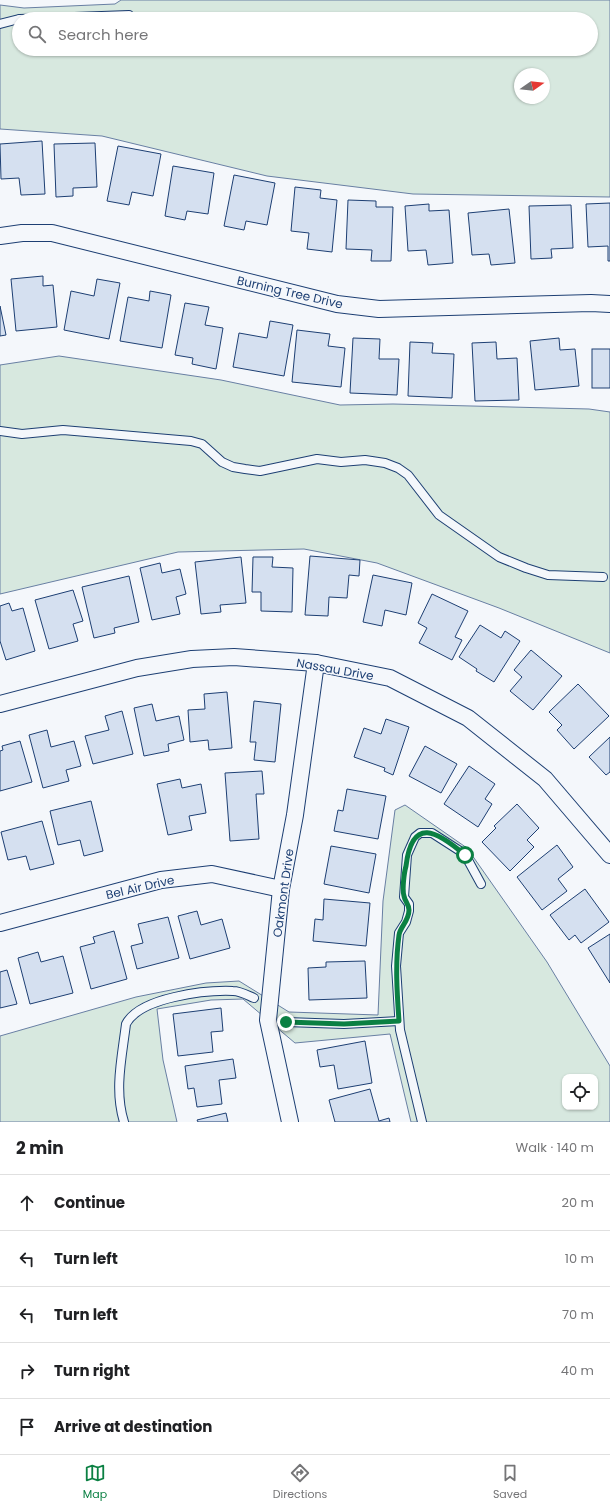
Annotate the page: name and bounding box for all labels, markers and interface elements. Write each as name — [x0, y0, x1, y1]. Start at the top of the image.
search box — [12, 12, 598, 56]
icon: search — [26, 23, 48, 45]
text: Search here — [58, 24, 148, 45]
north arrow — [514, 68, 550, 104]
street label: Burning Tree Drive — [235, 272, 345, 312]
street label: Nassau Drive — [295, 654, 375, 684]
route start — [456, 846, 474, 864]
street label: Oakmont Drive — [268, 848, 298, 938]
street label: Bel Air Drive — [104, 871, 176, 903]
route end — [277, 1013, 295, 1031]
map controls — [562, 1074, 598, 1110]
button: locate — [562, 1074, 598, 1110]
text: 2 min — [16, 1136, 64, 1160]
text: Walk · 140 m — [516, 1138, 594, 1157]
icon: ahead — [16, 1192, 38, 1214]
text: Continue — [54, 1192, 125, 1213]
text: 20 m — [561, 1193, 594, 1212]
icon: left — [16, 1248, 38, 1270]
text: Turn left — [54, 1248, 118, 1269]
text: 10 m — [565, 1249, 594, 1268]
icon: left — [16, 1304, 38, 1326]
text: Turn left — [54, 1304, 118, 1325]
text: 70 m — [562, 1305, 594, 1324]
icon: right — [16, 1360, 38, 1382]
text: Turn right — [54, 1360, 130, 1381]
text: 40 m — [561, 1361, 594, 1380]
icon: arrive — [16, 1416, 38, 1438]
text: Arrive at destination — [54, 1416, 212, 1437]
tab: Map — [83, 1462, 107, 1503]
tab: Directions — [273, 1462, 327, 1503]
tab: Saved — [493, 1462, 527, 1503]

